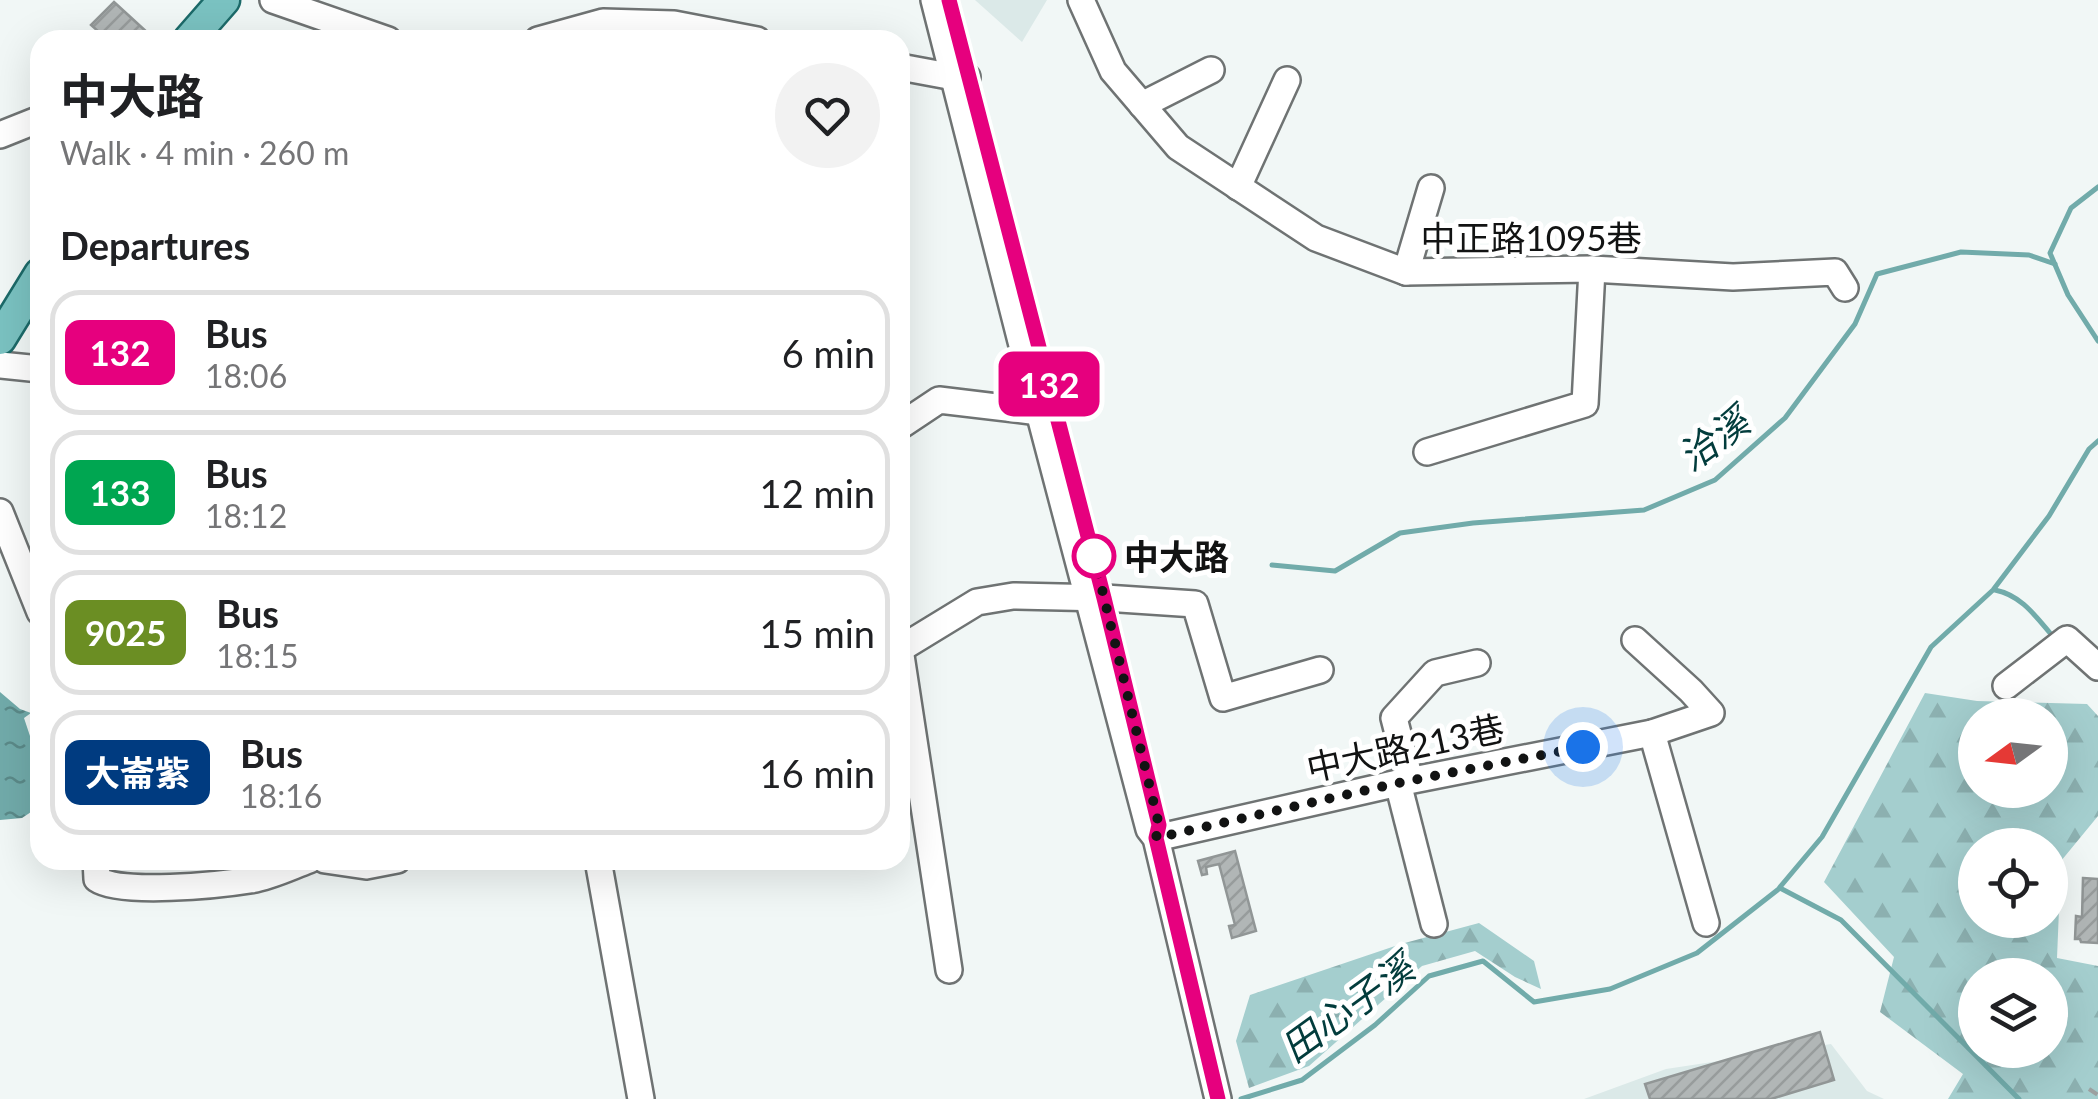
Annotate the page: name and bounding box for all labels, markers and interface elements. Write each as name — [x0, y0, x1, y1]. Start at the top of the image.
button: heart — [775, 63, 880, 168]
text: 中大路 — [60, 67, 204, 124]
text: Walk · 4 min · 260 m — [60, 133, 349, 172]
street label: 中正路1095巷 — [1420, 216, 1642, 258]
text: Departures — [60, 222, 250, 268]
text: Bus — [205, 310, 268, 356]
text: 6 min — [782, 330, 875, 376]
text: 132 — [90, 331, 150, 373]
line badge: 132 — [992, 352, 1106, 416]
text: 18:06 — [205, 356, 287, 395]
text: 132 — [1019, 363, 1079, 405]
water label: 洽溪 — [1669, 394, 1761, 479]
text: Bus — [205, 450, 268, 496]
text: 12 min — [760, 470, 875, 516]
text: 133 — [90, 471, 150, 513]
text: 18:12 — [205, 496, 287, 535]
marker: 中大路 — [1073, 535, 1115, 577]
place label: 中大路 — [1124, 535, 1229, 577]
text: Bus — [216, 590, 279, 636]
text: 15 min — [760, 610, 875, 656]
text: 9025 — [85, 611, 166, 653]
text: 18:15 — [216, 636, 298, 675]
north arrow — [1958, 698, 2068, 808]
map controls — [1958, 698, 2068, 1068]
street label: 中大路213巷 — [1302, 706, 1508, 788]
your location — [1558, 722, 1608, 772]
text: Bus — [240, 730, 303, 776]
text: 16 min — [760, 750, 875, 796]
text: 大崙紫 — [85, 751, 190, 793]
text: 18:16 — [240, 776, 322, 815]
button: locate — [1958, 828, 2068, 938]
water label: 田心子溪 — [1272, 941, 1426, 1070]
button: layers — [1958, 958, 2068, 1068]

